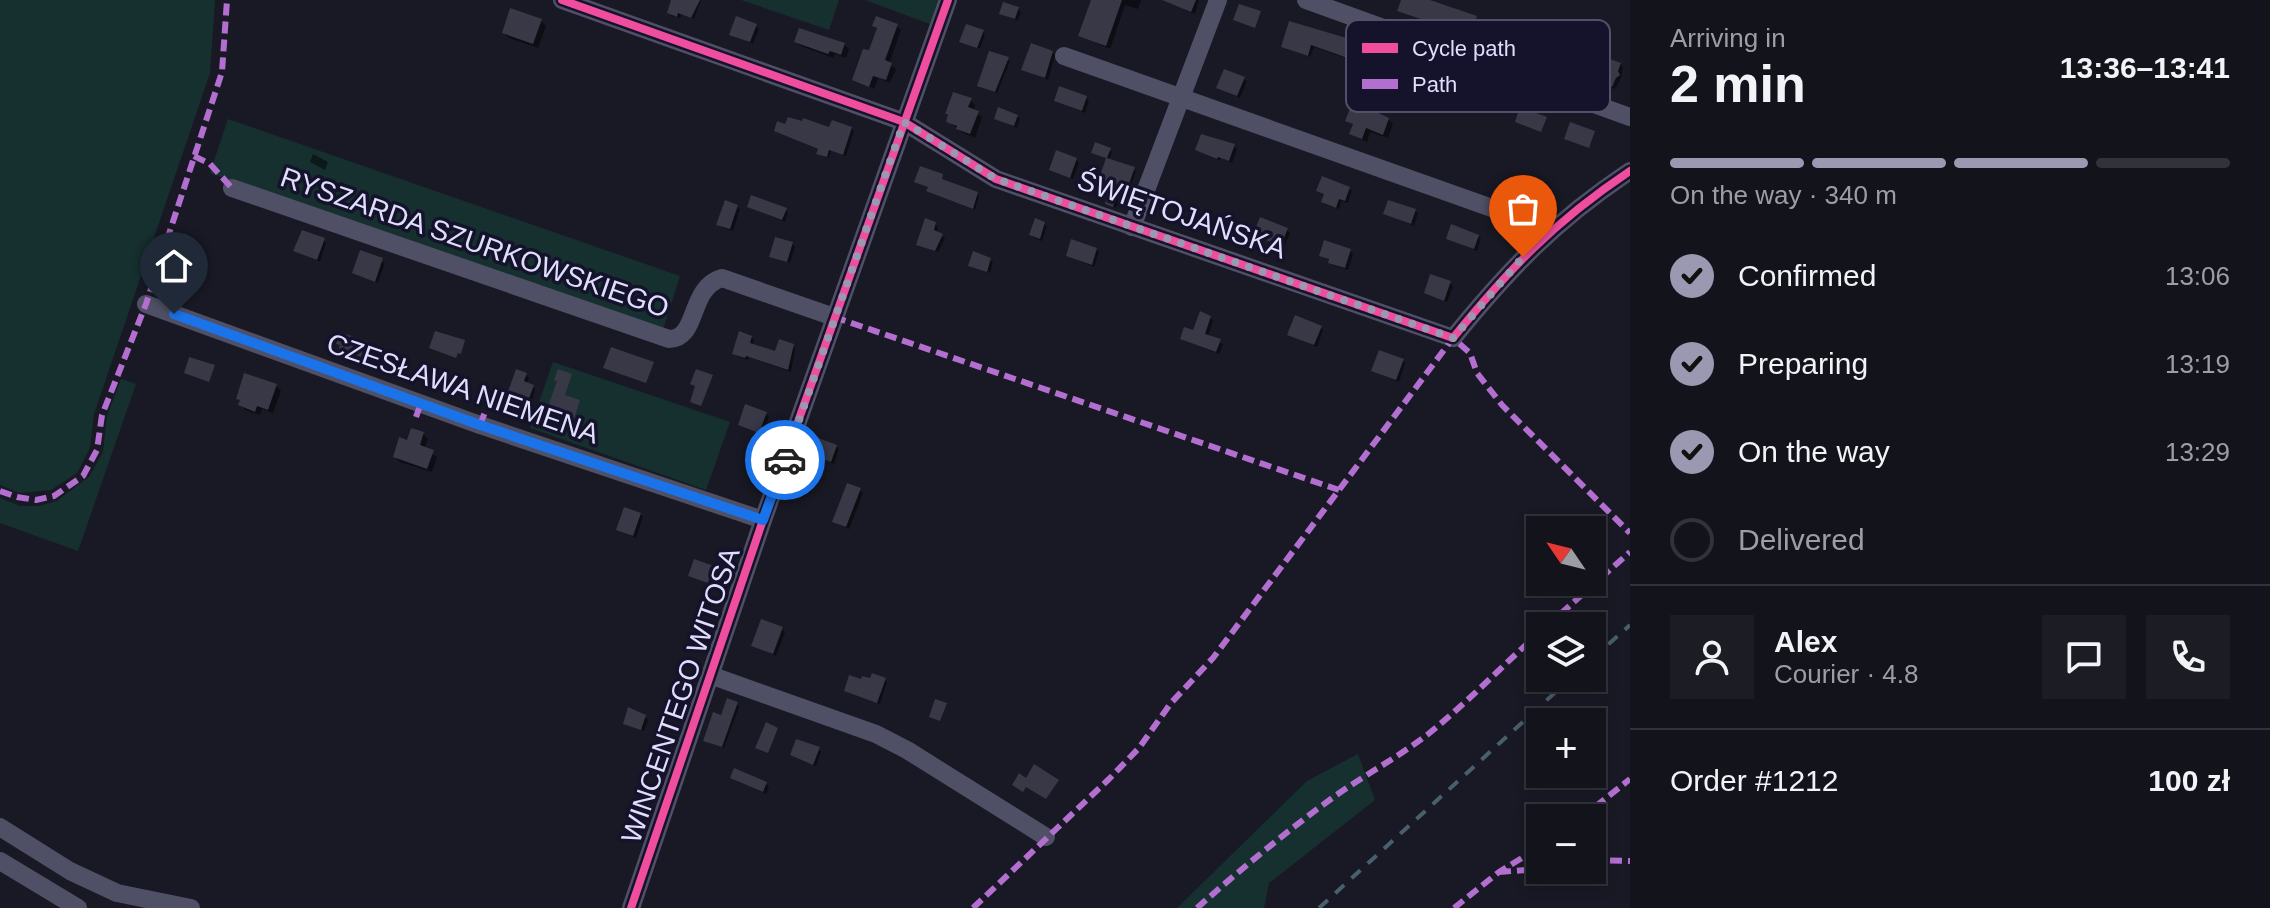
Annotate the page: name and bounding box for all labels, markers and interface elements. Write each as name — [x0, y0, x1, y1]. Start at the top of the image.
legend — [1346, 20, 1610, 112]
text: Arriving in — [1670, 23, 1786, 53]
text: Cycle path — [1412, 36, 1516, 61]
text: 13:36–13:41 — [2060, 51, 2230, 84]
text: 2 min — [1670, 55, 1806, 113]
text: Path — [1412, 72, 1457, 97]
street label: RYSZARDA SZURKOWSKIEGO — [277, 161, 673, 324]
street label: ŚWIĘTOJAŃSKA — [1073, 163, 1291, 265]
pin — [1489, 175, 1557, 257]
text: On the way · 340 m — [1670, 180, 1897, 210]
icon: bag — [1501, 187, 1545, 231]
pin — [140, 232, 208, 314]
icon: home — [152, 244, 196, 288]
icon: check — [1670, 254, 1714, 298]
text: Confirmed — [1738, 259, 1876, 292]
text: 13:06 — [2165, 261, 2230, 291]
street label: CZESŁAWA NIEMENA — [323, 327, 603, 450]
icon: check — [1670, 342, 1714, 386]
text: Preparing — [1738, 347, 1868, 380]
text: 13:19 — [2165, 349, 2230, 379]
courier — [745, 420, 825, 500]
icon: check — [1670, 430, 1714, 474]
text: On the way — [1738, 435, 1890, 468]
text: 13:29 — [2165, 437, 2230, 467]
icon: car — [763, 438, 807, 482]
north arrow — [1526, 516, 1606, 596]
map controls — [1526, 516, 1606, 884]
text: Delivered — [1738, 523, 1865, 556]
street label: WINCENTEGO WITOSA — [615, 543, 746, 847]
button: layers — [1526, 612, 1606, 692]
button: person — [1670, 615, 1754, 699]
button: chat — [2042, 615, 2126, 699]
button: phone — [2146, 615, 2230, 699]
text: Alex — [1774, 625, 1837, 658]
text: Courier · 4.8 — [1774, 659, 1919, 689]
button: + — [1526, 708, 1606, 788]
text: Order #1212 — [1670, 764, 1838, 797]
text: 100 zł — [2148, 764, 2230, 797]
button: − — [1526, 804, 1606, 884]

